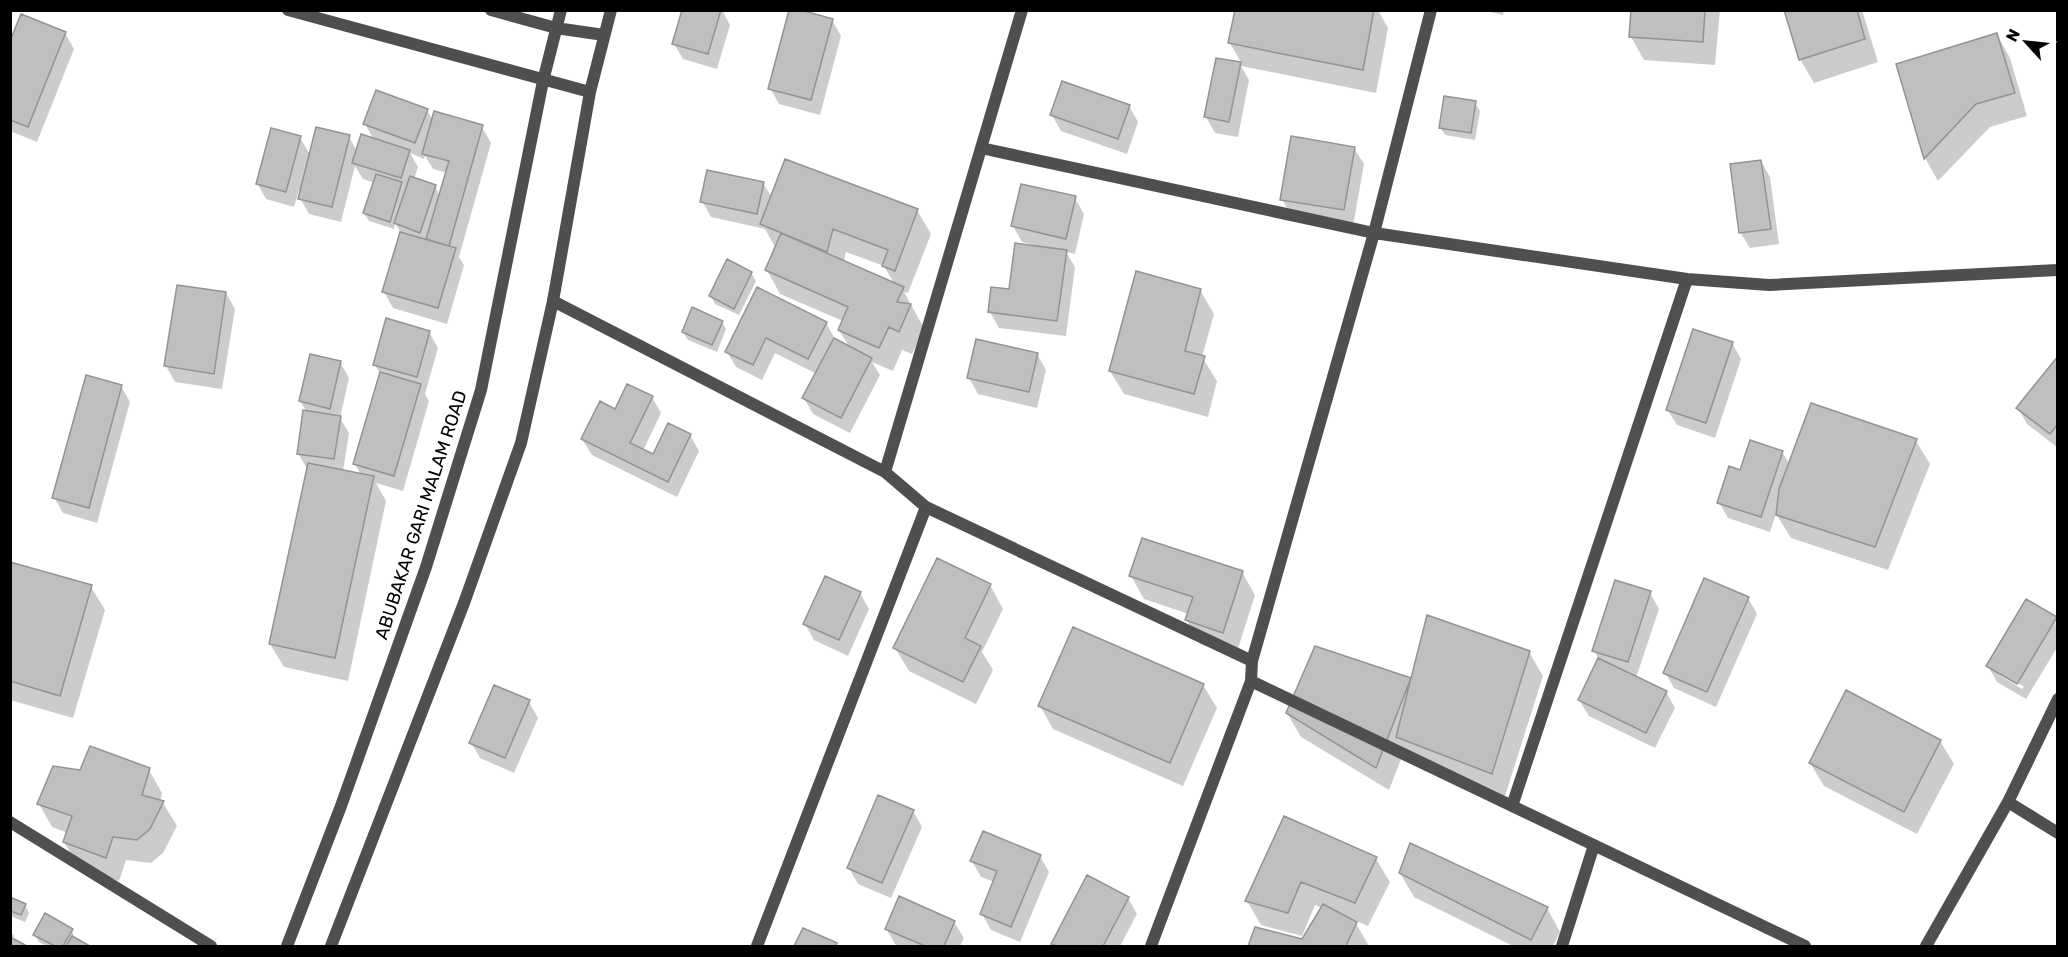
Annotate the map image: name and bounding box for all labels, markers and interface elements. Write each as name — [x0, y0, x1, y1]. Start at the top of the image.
north arrow — [1996, 12, 2056, 72]
text: N — [2002, 26, 2024, 45]
street label: ABUBAKAR GARI MALAM ROAD — [370, 388, 472, 642]

